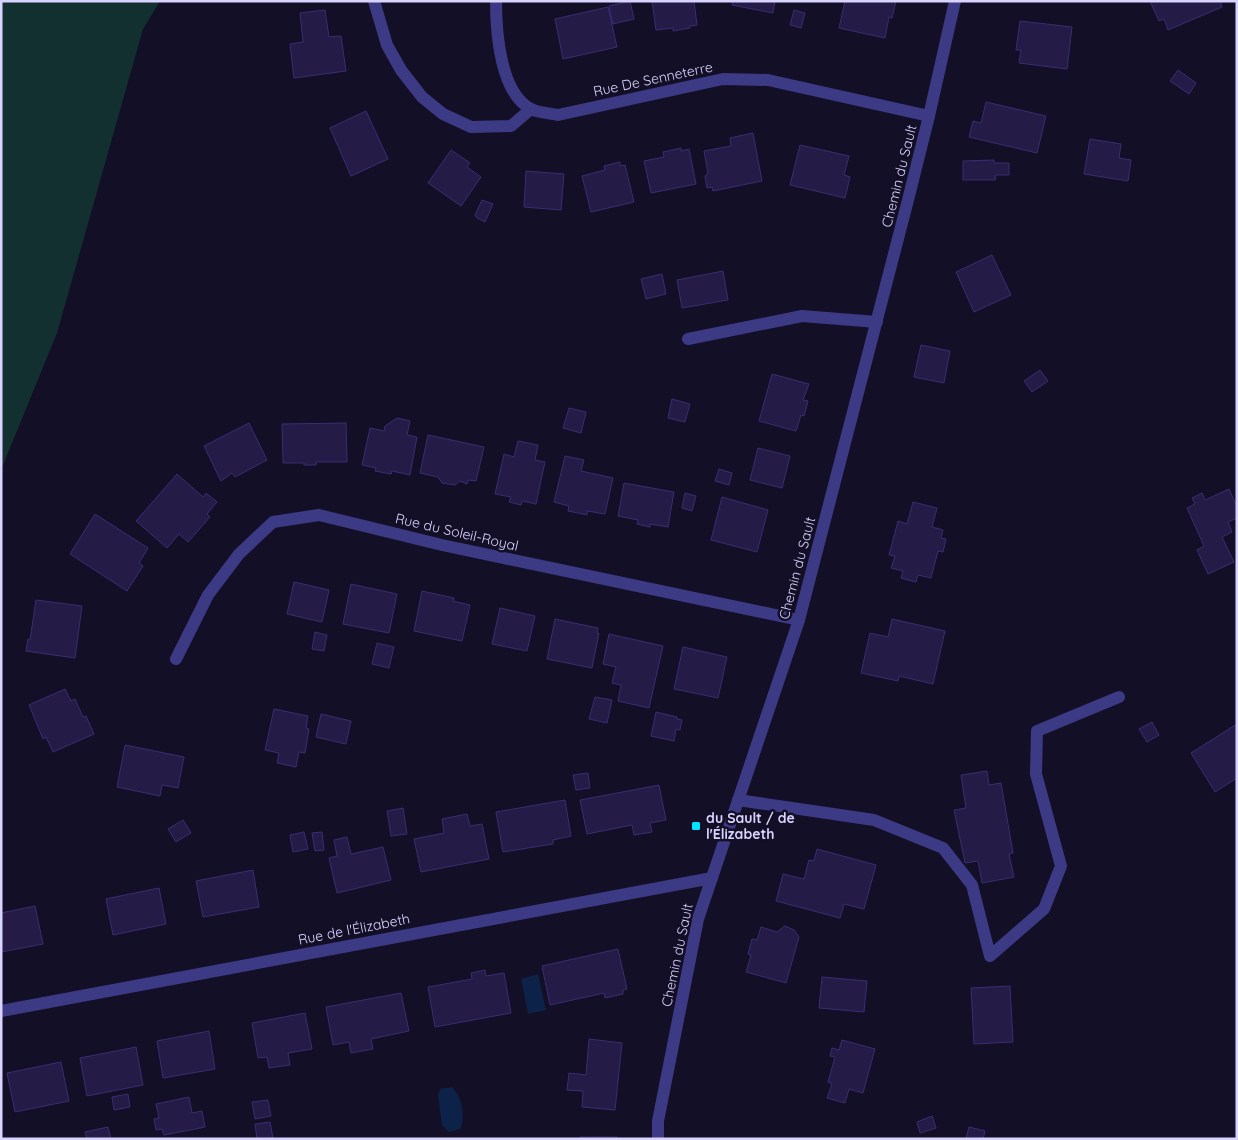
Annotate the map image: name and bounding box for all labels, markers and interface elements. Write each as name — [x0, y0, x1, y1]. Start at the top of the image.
street label: Rue De Senneterre — [592, 58, 714, 100]
street label: Chemin du Sault — [878, 123, 921, 229]
street label: Rue du Soleil-Royal — [394, 509, 520, 555]
street label: Chemin du Sault — [775, 515, 819, 621]
place label: du Sault / de l'Élizabeth — [706, 809, 795, 843]
marker: du Sault / de l'Élizabeth — [690, 820, 702, 832]
street label: Chemin du Sault — [657, 901, 697, 1008]
street label: Rue de l'Élizabeth — [297, 909, 411, 949]

